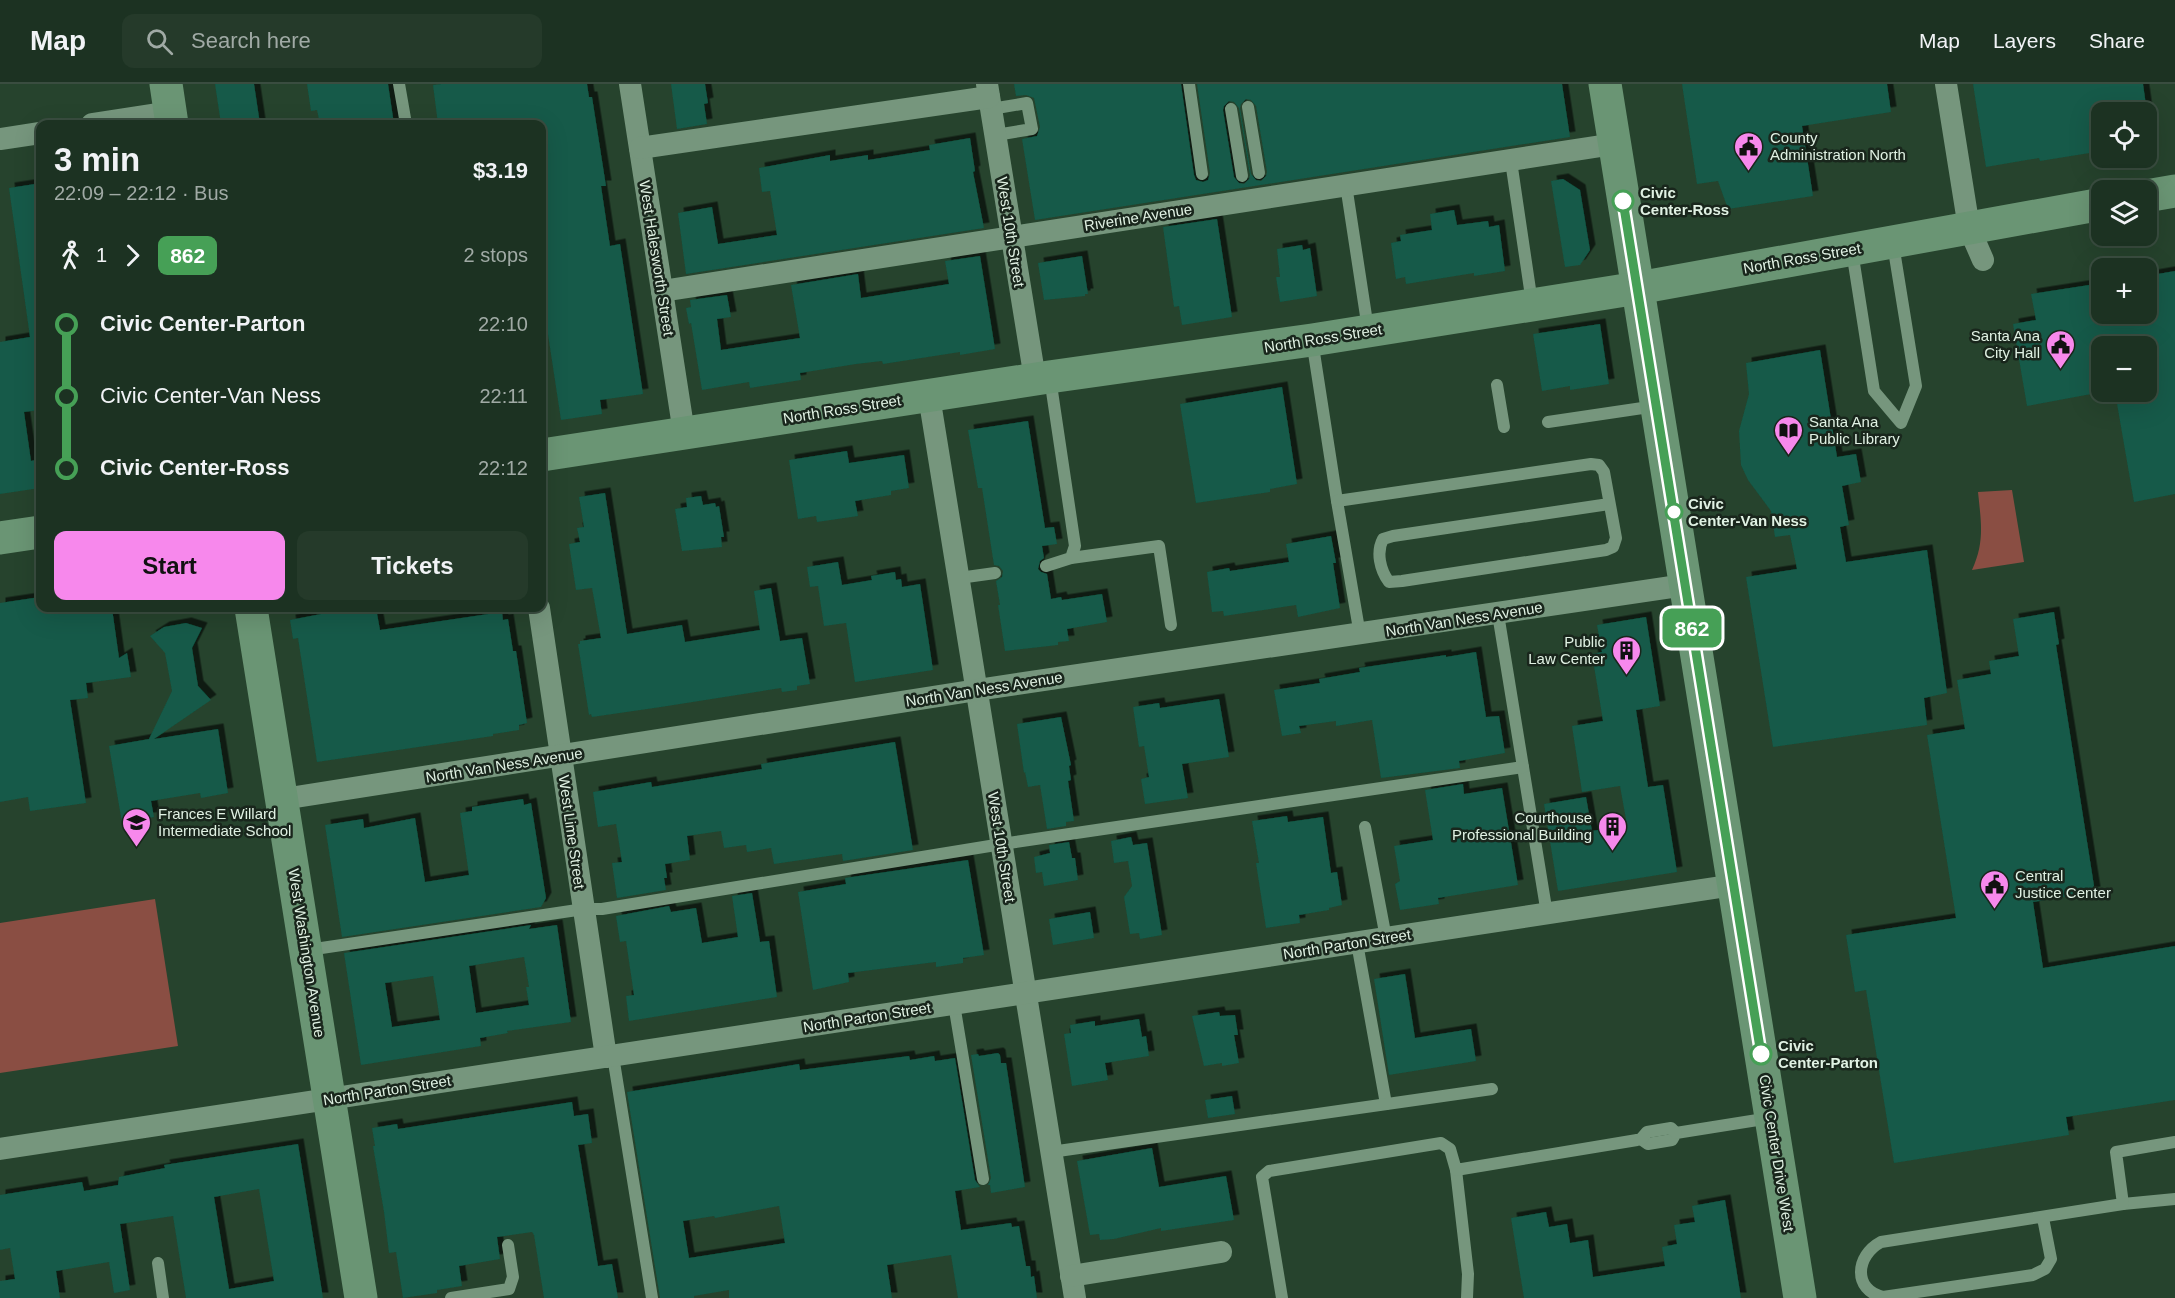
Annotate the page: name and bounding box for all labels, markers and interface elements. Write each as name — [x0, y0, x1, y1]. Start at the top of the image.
search box — [122, 14, 542, 68]
text: Map — [30, 25, 86, 56]
icon: search — [143, 25, 176, 58]
text: Search here — [191, 28, 311, 53]
text: Map — [1919, 29, 1960, 52]
text: Layers — [1993, 29, 2056, 52]
text: Share — [2089, 29, 2145, 52]
map controls — [2091, 102, 2157, 402]
button: locate — [2091, 102, 2157, 168]
place label: County Administration North — [1770, 129, 1906, 163]
public building icon: County Administration North — [1733, 130, 1765, 172]
text: 3 min — [54, 141, 140, 178]
text: $3.19 — [473, 158, 528, 183]
street label: West 10th Street — [994, 176, 1028, 289]
street label: West Halesworth Street — [636, 179, 678, 338]
button: layers — [2091, 180, 2157, 246]
text: 22:09 – 22:12 · Bus — [54, 182, 229, 204]
place label: Civic Center-Ross — [1640, 184, 1729, 218]
marker: Civic Center-Ross — [1612, 190, 1634, 212]
street label: Riverine Avenue — [1083, 200, 1193, 234]
icon: walk — [54, 239, 87, 272]
icon: forward — [116, 239, 149, 272]
street label: North Ross Street — [1742, 239, 1863, 277]
text: 1 — [96, 244, 107, 266]
text: 862 — [170, 244, 205, 267]
text: 2 stops — [464, 244, 528, 266]
button: + — [2091, 258, 2157, 324]
text: Civic Center-Parton — [100, 311, 305, 336]
text: 22:10 — [478, 313, 528, 335]
street label: North Ross Street — [1263, 320, 1384, 356]
place label: Santa Ana City Hall — [1971, 327, 2041, 361]
public building icon: Santa Ana City Hall — [2045, 328, 2077, 370]
button: − — [2091, 336, 2157, 402]
text: Civic Center-Van Ness — [100, 383, 321, 408]
text: 22:11 — [479, 385, 528, 407]
street label: North Ross Street — [782, 391, 903, 427]
place label: Santa Ana Public Library — [1809, 413, 1900, 447]
library icon: Santa Ana Public Library — [1772, 414, 1804, 456]
text: Civic Center-Ross — [100, 455, 290, 480]
text: 22:12 — [478, 457, 528, 479]
place label: Civic Center-Van Ness — [1688, 495, 1807, 529]
marker: Civic Center-Van Ness — [1665, 503, 1683, 521]
button: Start — [54, 531, 285, 600]
button: Tickets — [297, 531, 528, 600]
street label: North Van Ness Avenue — [1384, 598, 1544, 640]
line badge: 862 — [1658, 608, 1726, 648]
text: 862 — [1674, 617, 1710, 640]
place label: Public Law Center — [1528, 633, 1605, 667]
building icon: Public Law Center — [1610, 634, 1642, 676]
street label: North Van Ness Avenue — [904, 668, 1064, 710]
street label: North Van Ness Avenue — [424, 744, 584, 786]
street label: West Lime Street — [556, 774, 589, 891]
street label: West 10th Street — [985, 791, 1019, 904]
place label: Frances E Willard Intermediate School — [158, 805, 291, 839]
school or university icon: Frances E Willard Intermediate School — [121, 806, 153, 848]
place label: Courthouse Professional Building — [1452, 809, 1592, 843]
building icon: Courthouse Professional Building — [1597, 810, 1629, 852]
street label: West Washington Avenue — [285, 867, 329, 1039]
place label: Central Justice Center — [2015, 867, 2111, 901]
public building icon: Central Justice Center — [1978, 868, 2010, 910]
street label: North Parton Street — [1282, 925, 1413, 963]
street label: North Parton Street — [802, 998, 933, 1036]
place label: Civic Center-Parton — [1778, 1037, 1878, 1071]
marker: Civic Center-Parton — [1750, 1043, 1772, 1065]
street label: North Parton Street — [322, 1071, 453, 1109]
street label: Civic Center Drive West — [1756, 1073, 1798, 1234]

